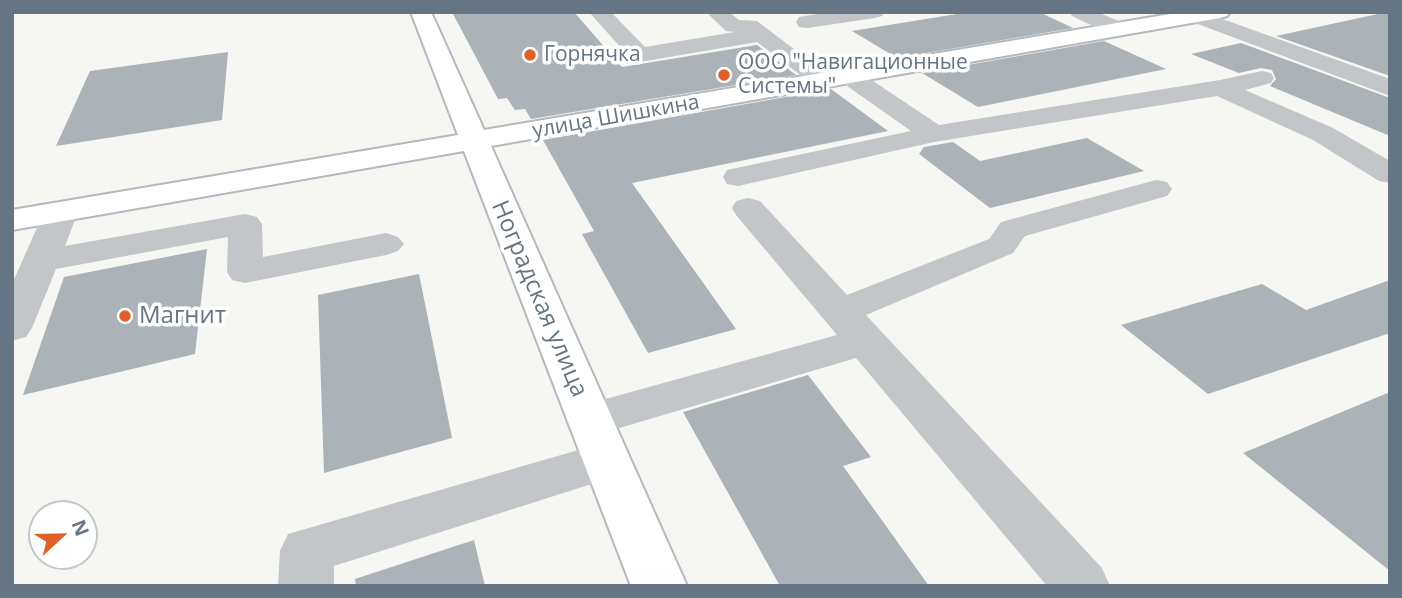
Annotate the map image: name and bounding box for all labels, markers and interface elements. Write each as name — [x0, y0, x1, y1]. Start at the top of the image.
place label: Горнячка — [544, 42, 641, 68]
marker: Горнячка — [522, 47, 538, 63]
place label: ООО "Навигационные Системы" — [738, 50, 968, 100]
marker: ООО "Навигационные Системы" — [716, 67, 732, 83]
street label: улица Шишкина — [531, 90, 701, 144]
street label: Ноградская улица — [485, 197, 593, 401]
place label: Магнит — [139, 302, 226, 330]
marker: Магнит — [117, 308, 133, 324]
north arrow — [28, 500, 98, 570]
text: N — [66, 516, 96, 540]

